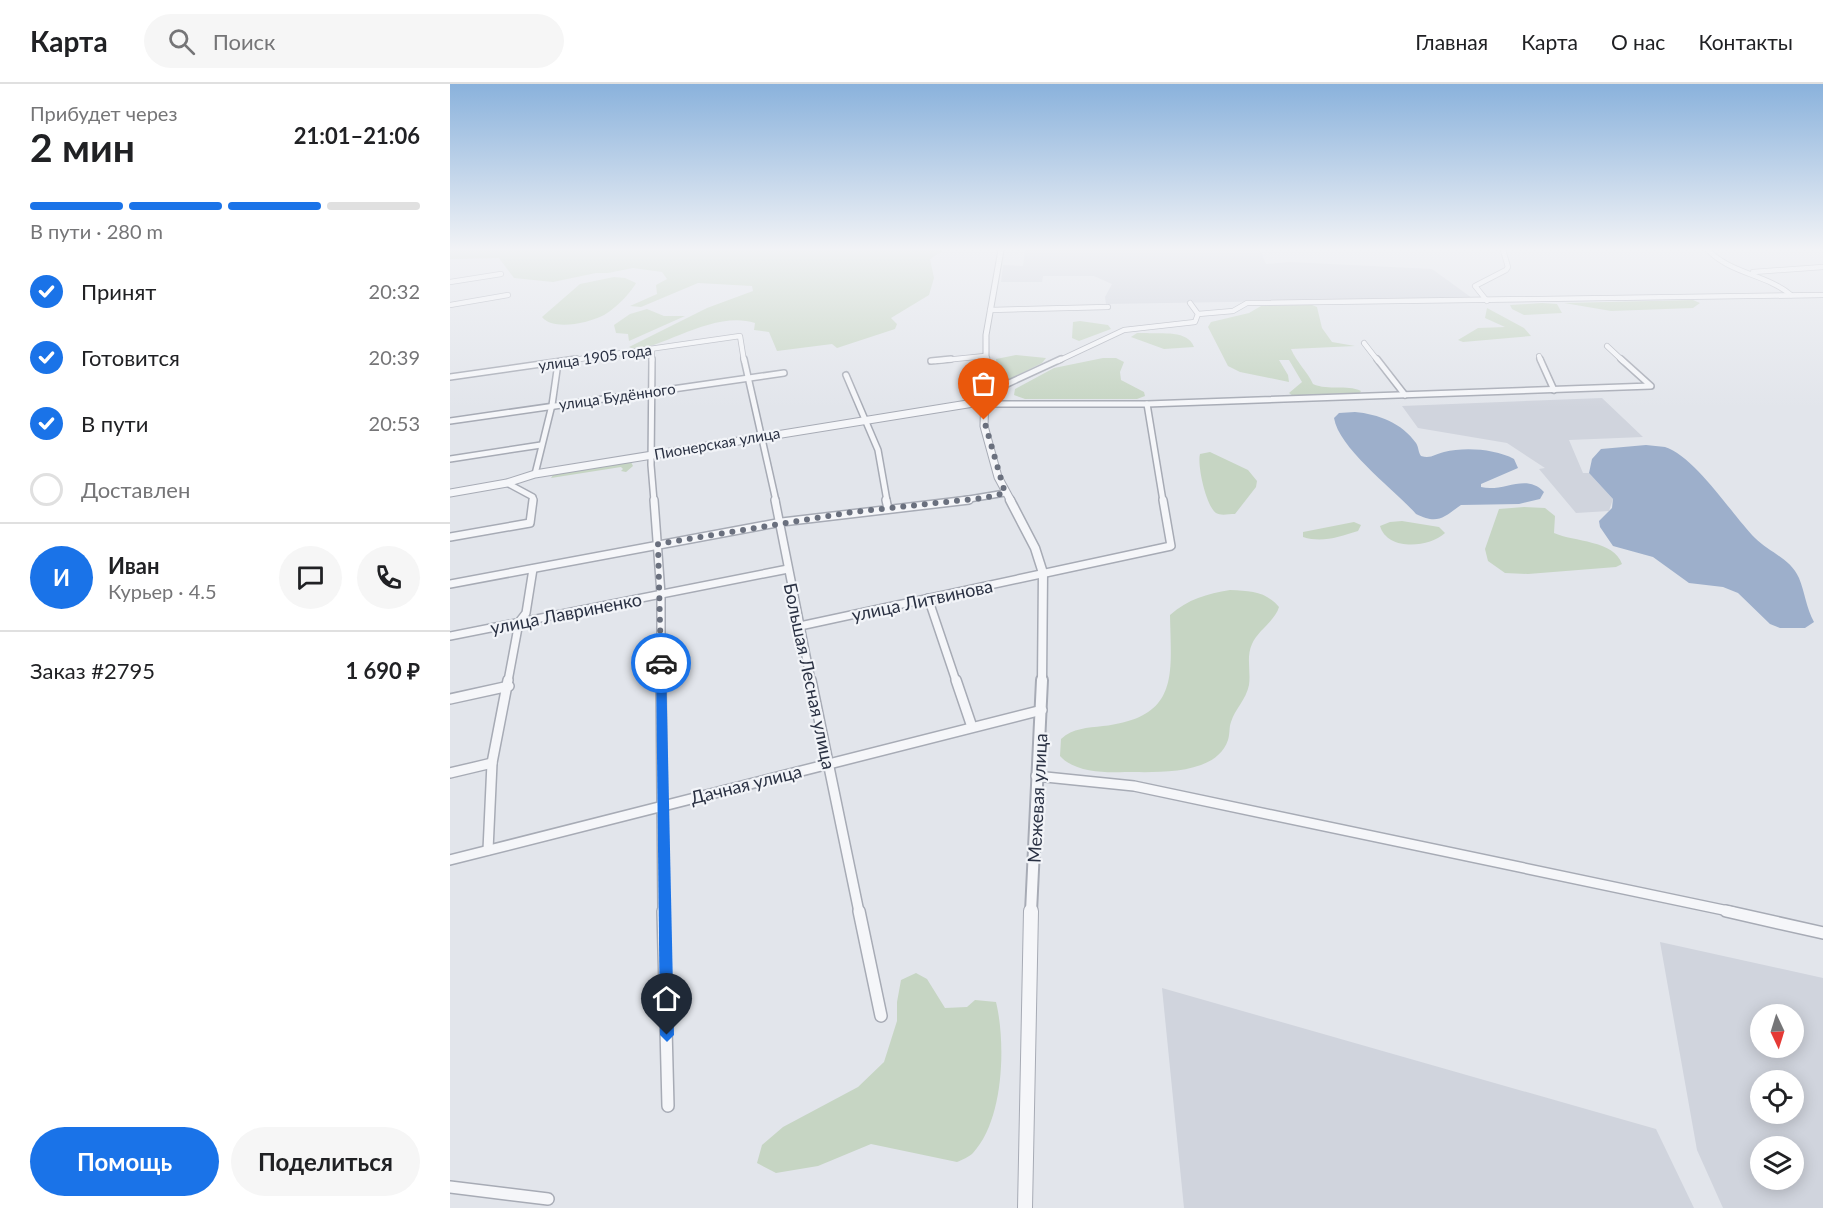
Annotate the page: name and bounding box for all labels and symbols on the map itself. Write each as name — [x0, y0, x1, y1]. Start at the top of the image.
street label: улица 1905 года — [537, 340, 653, 374]
pin — [958, 358, 1009, 420]
street label: улица Будённого — [558, 379, 676, 413]
street label: Пионерская улица — [653, 423, 781, 463]
street label: улица Литвинова — [849, 574, 995, 626]
street label: Большая Лесная улица — [779, 581, 841, 771]
street label: улица Лавриненко — [488, 588, 644, 638]
courier — [631, 633, 691, 693]
street label: Межевая улица — [1023, 733, 1051, 863]
street label: Дачная улица — [688, 760, 804, 808]
pin — [641, 973, 692, 1035]
north arrow — [1750, 1004, 1804, 1058]

